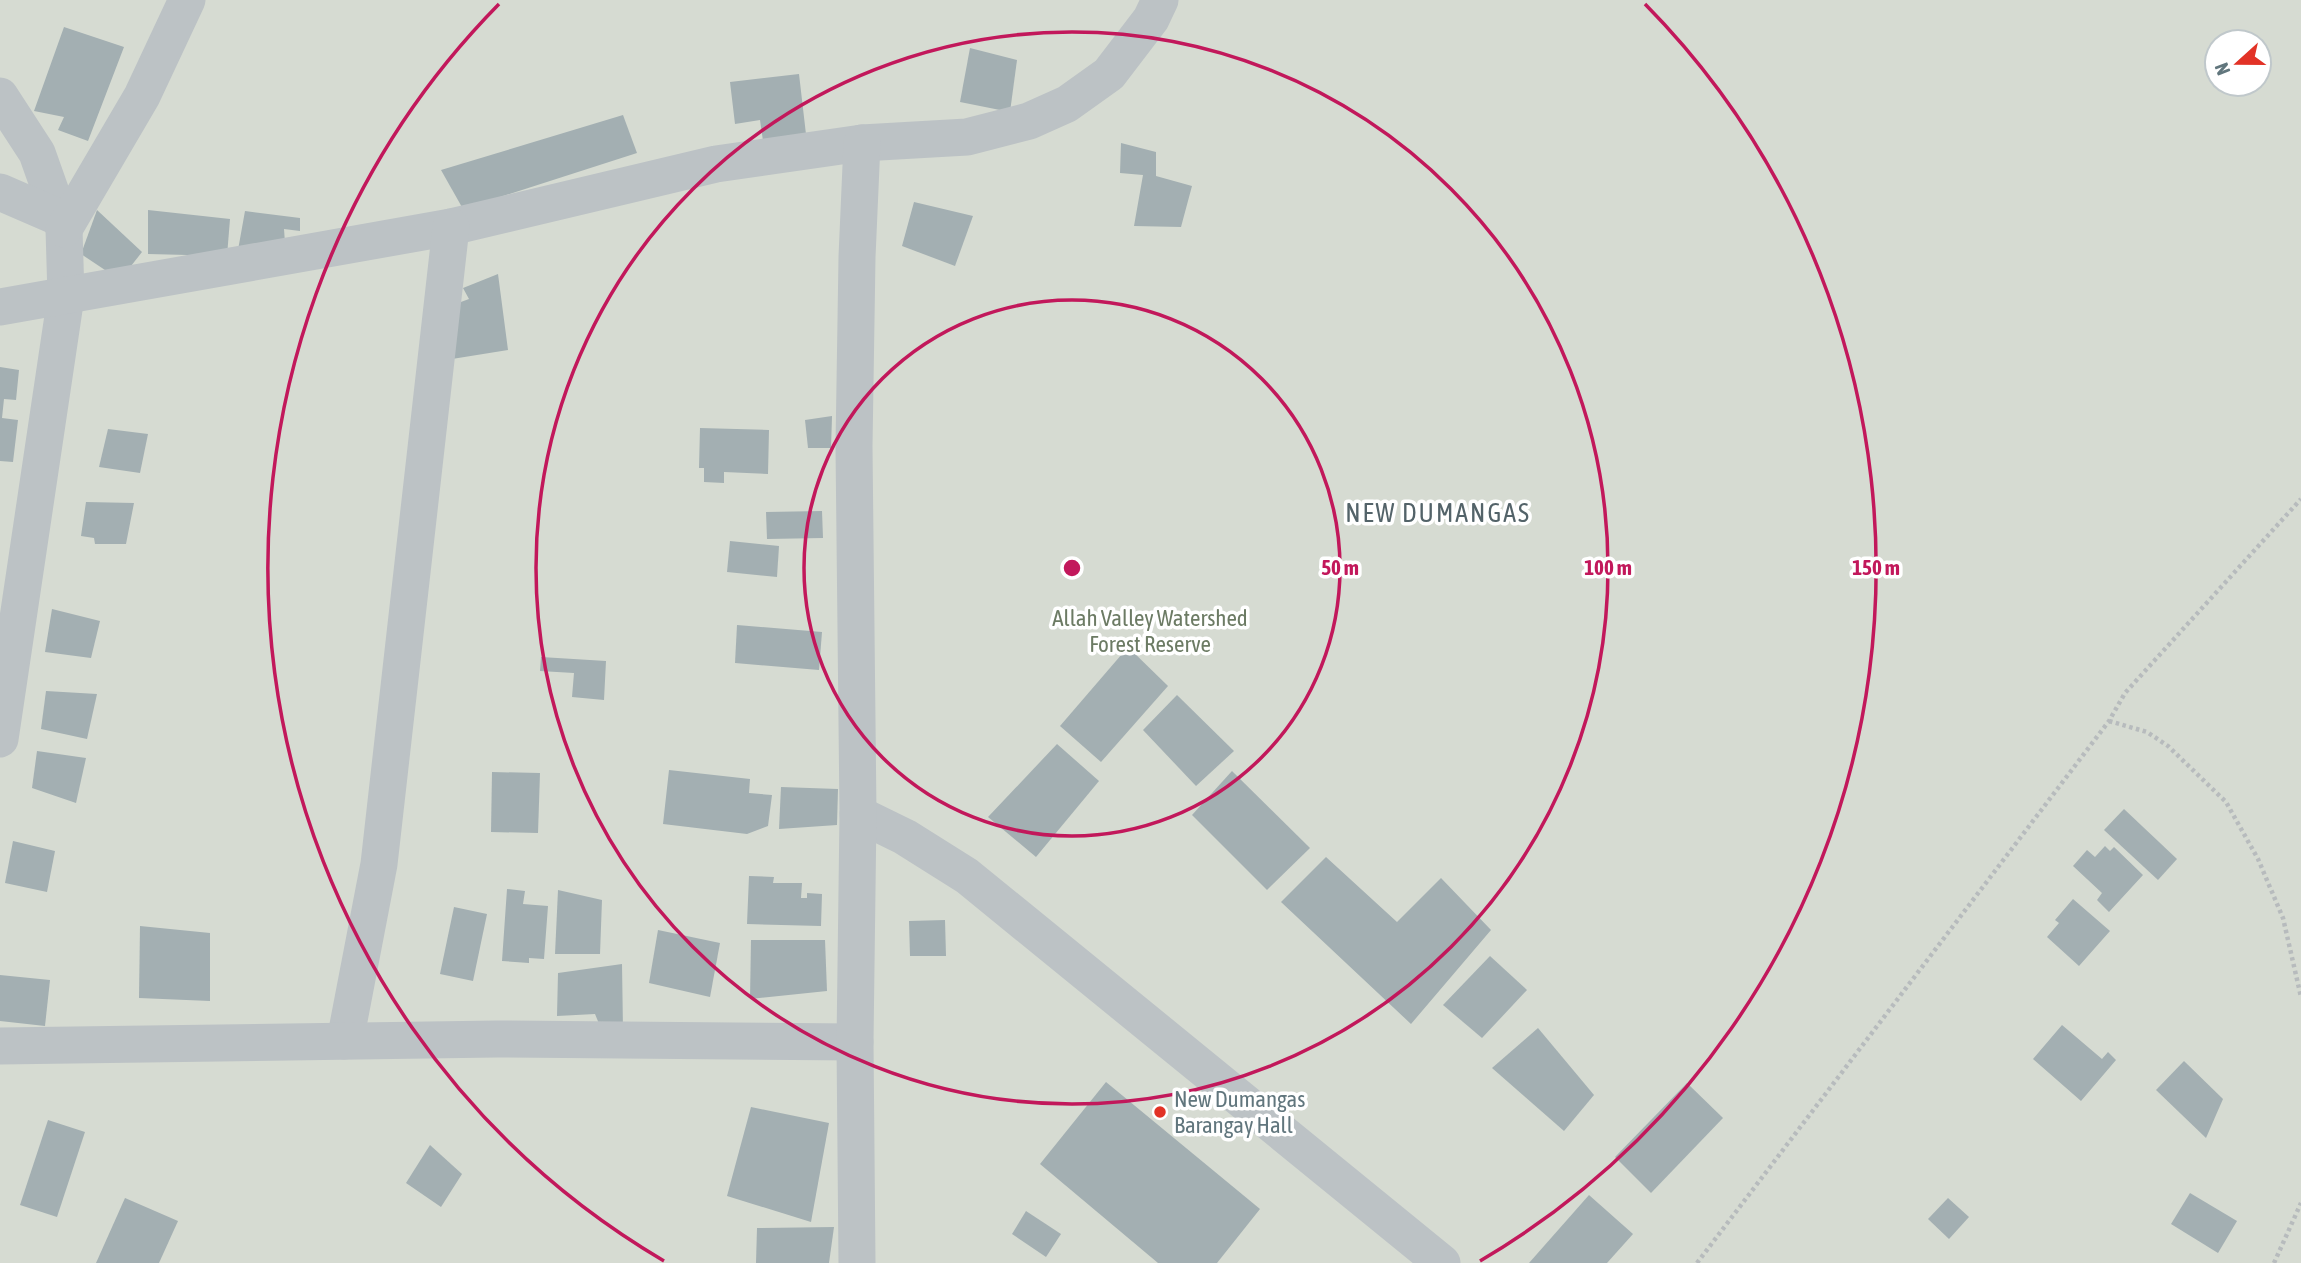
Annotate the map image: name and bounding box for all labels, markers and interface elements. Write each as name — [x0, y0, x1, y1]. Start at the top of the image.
north arrow — [2203, 28, 2273, 98]
text: N — [2210, 60, 2234, 78]
district label: NEW DUMANGAS — [1345, 498, 1531, 528]
text: 50 m — [1321, 555, 1359, 579]
text: 100 m — [1584, 555, 1632, 579]
text: 150 m — [1852, 555, 1900, 579]
centre of rings — [1060, 556, 1084, 580]
park label: Allah Valley Watershed Forest Reserve — [1052, 605, 1248, 657]
place label: New Dumangas Barangay Hall — [1174, 1086, 1305, 1138]
marker: New Dumangas Barangay Hall — [1152, 1104, 1168, 1120]

